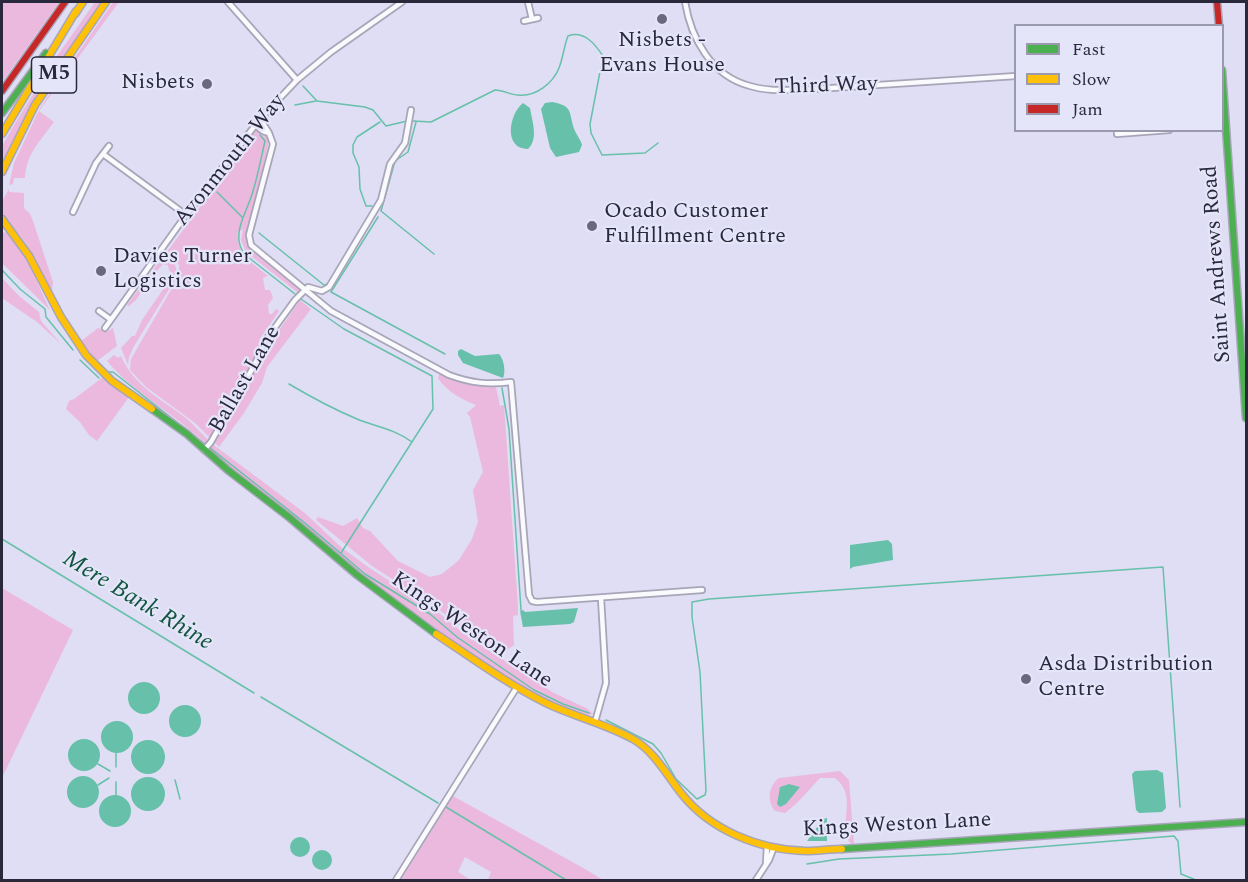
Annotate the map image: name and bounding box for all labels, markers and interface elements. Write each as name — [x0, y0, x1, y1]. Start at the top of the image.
marker: Nisbets - Evans House — [655, 12, 669, 26]
legend — [1014, 24, 1224, 132]
place label: Nisbets - Evans House — [599, 29, 725, 80]
text: Fast — [1072, 36, 1105, 63]
road number: M5 — [32, 57, 76, 93]
text: Slow — [1072, 66, 1110, 93]
place label: Nisbets — [121, 71, 195, 97]
street label: Third Way — [774, 72, 878, 102]
marker: Nisbets — [200, 77, 214, 91]
street label: Avonmouth Way — [170, 90, 292, 232]
text: Jam — [1072, 96, 1103, 123]
street label: Saint Andrews Road — [1198, 164, 1238, 364]
place label: Ocado Customer Fulfillment Centre — [604, 200, 786, 252]
marker: Ocado Customer Fulfillment Centre — [585, 219, 599, 233]
place label: Davies Turner Logistics — [113, 245, 252, 296]
marker: Davies Turner Logistics — [94, 264, 108, 278]
street label: Ballast Lane — [205, 322, 287, 438]
water label: Mere Bank Rhine — [56, 546, 218, 658]
street label: Kings Weston Lane — [385, 567, 557, 695]
place label: Asda Distribution Centre — [1038, 653, 1213, 704]
marker: Asda Distribution Centre — [1019, 672, 1033, 686]
street label: Kings Weston Lane — [802, 808, 992, 844]

